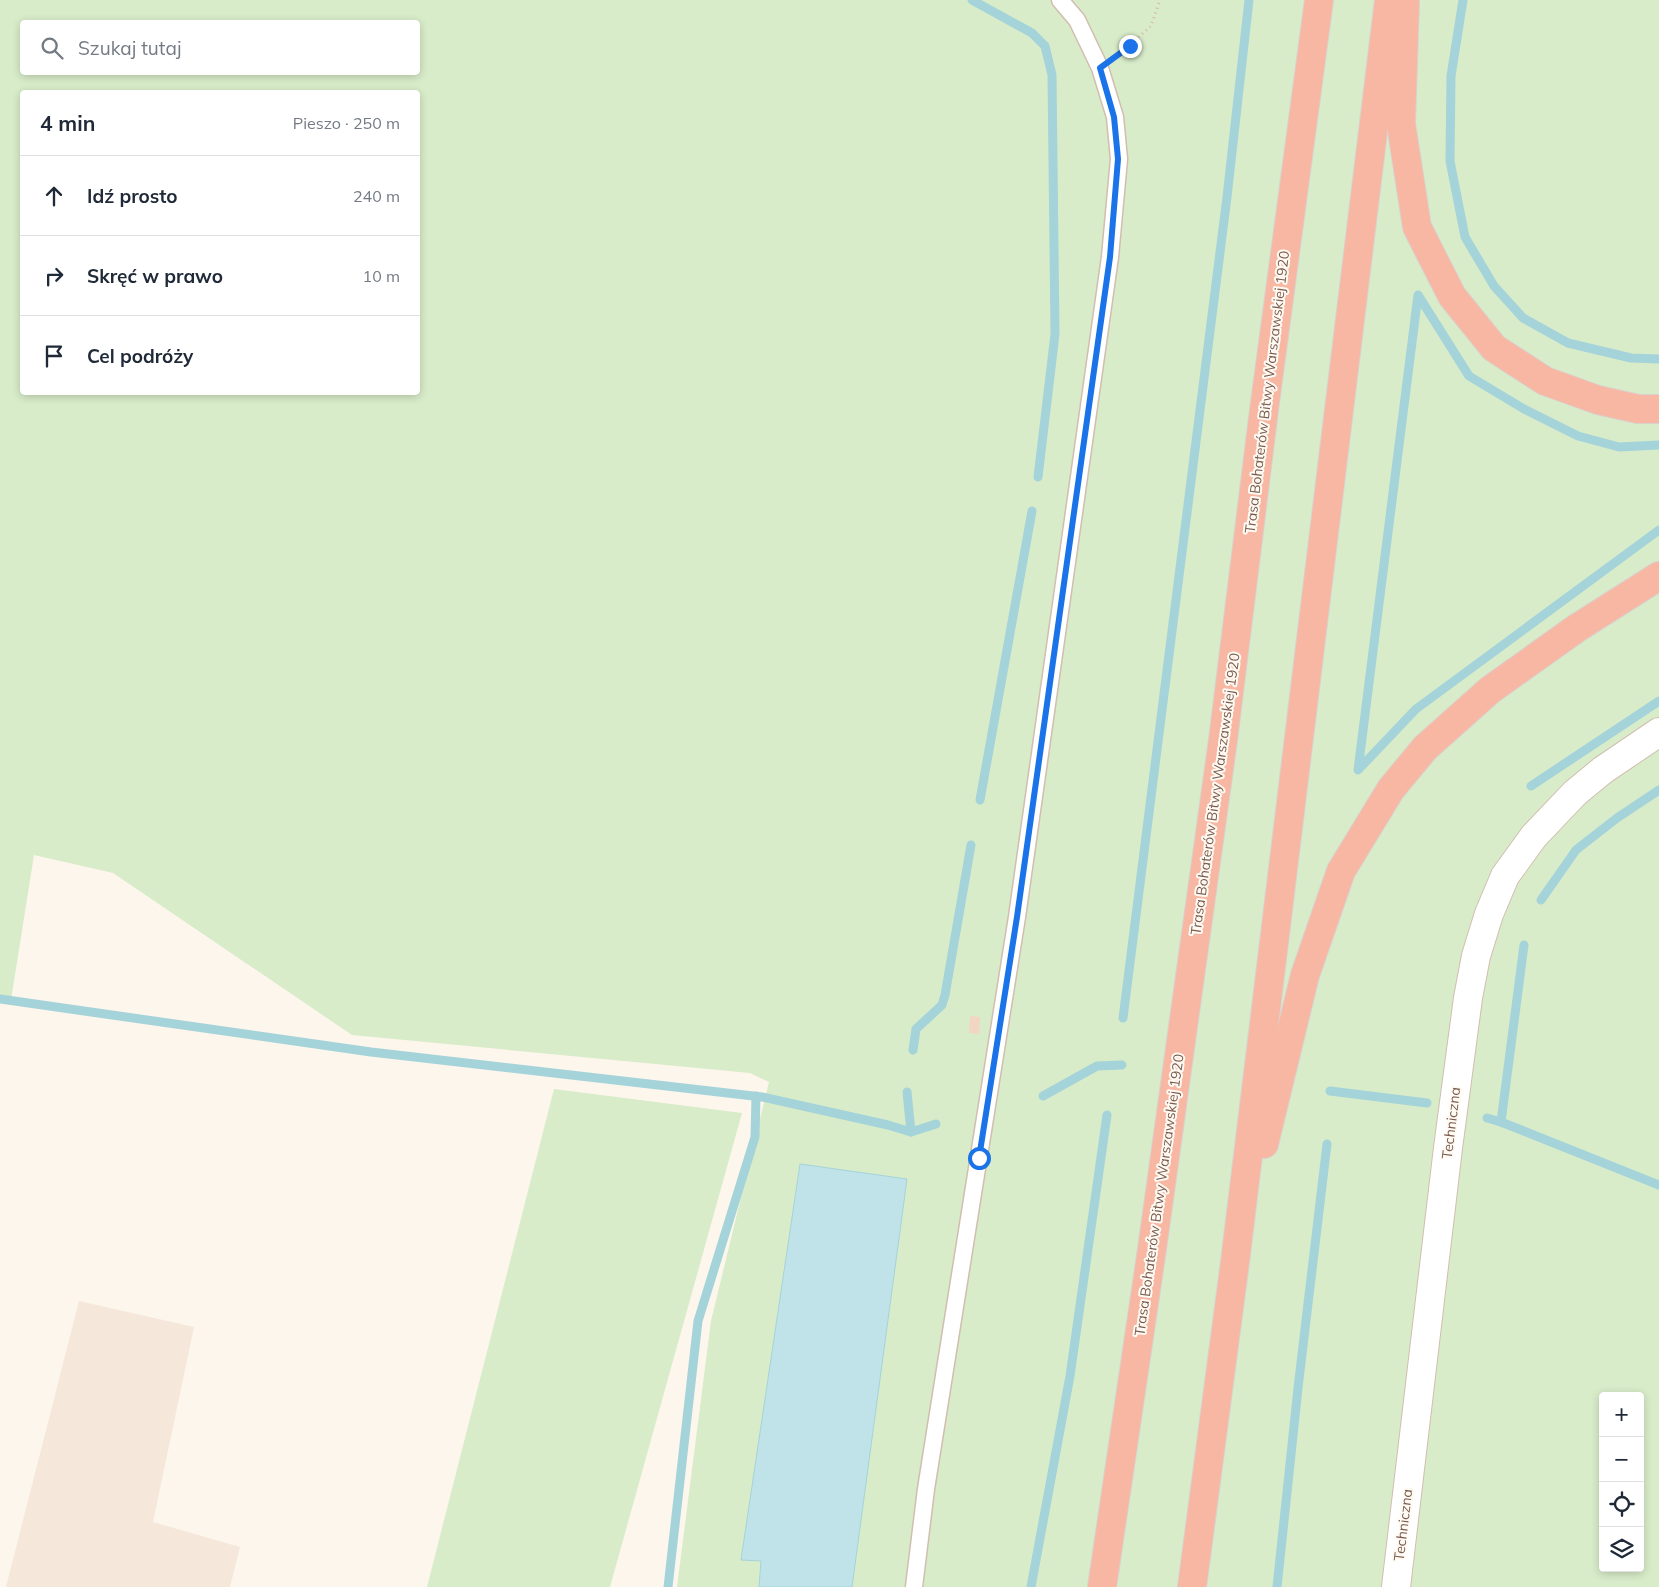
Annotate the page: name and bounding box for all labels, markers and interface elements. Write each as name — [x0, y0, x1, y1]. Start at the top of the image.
search box — [20, 20, 420, 75]
icon: search — [38, 34, 66, 62]
route end — [1119, 35, 1142, 58]
text: Szukaj tutaj — [78, 36, 181, 60]
text: 4 min — [40, 110, 95, 136]
text: Pieszo · 250 m — [293, 113, 400, 133]
icon: ahead — [40, 182, 68, 210]
text: Idź prosto — [87, 184, 178, 208]
text: 240 m — [353, 186, 400, 206]
street label: Trasa Bohaterów Bitwy Warszawskiej 1920 — [1241, 250, 1293, 534]
icon: right — [40, 262, 68, 290]
text: Skręć w prawo — [87, 264, 223, 288]
text: 10 m — [363, 266, 400, 286]
icon: arrive — [40, 342, 68, 370]
text: Cel podróży — [87, 344, 193, 368]
street label: Trasa Bohaterów Bitwy Warszawskiej 1920 — [1186, 652, 1244, 936]
street label: Trasa Bohaterów Bitwy Warszawskiej 1920 — [1130, 1053, 1188, 1337]
street label: Techniczna — [1438, 1086, 1464, 1160]
route start — [968, 1147, 991, 1170]
map controls — [1599, 1392, 1644, 1572]
button: + — [1599, 1392, 1644, 1437]
button: − — [1599, 1437, 1644, 1482]
button: locate — [1599, 1482, 1644, 1527]
street label: Techniczna — [1390, 1488, 1416, 1562]
button: layers — [1599, 1527, 1644, 1572]

